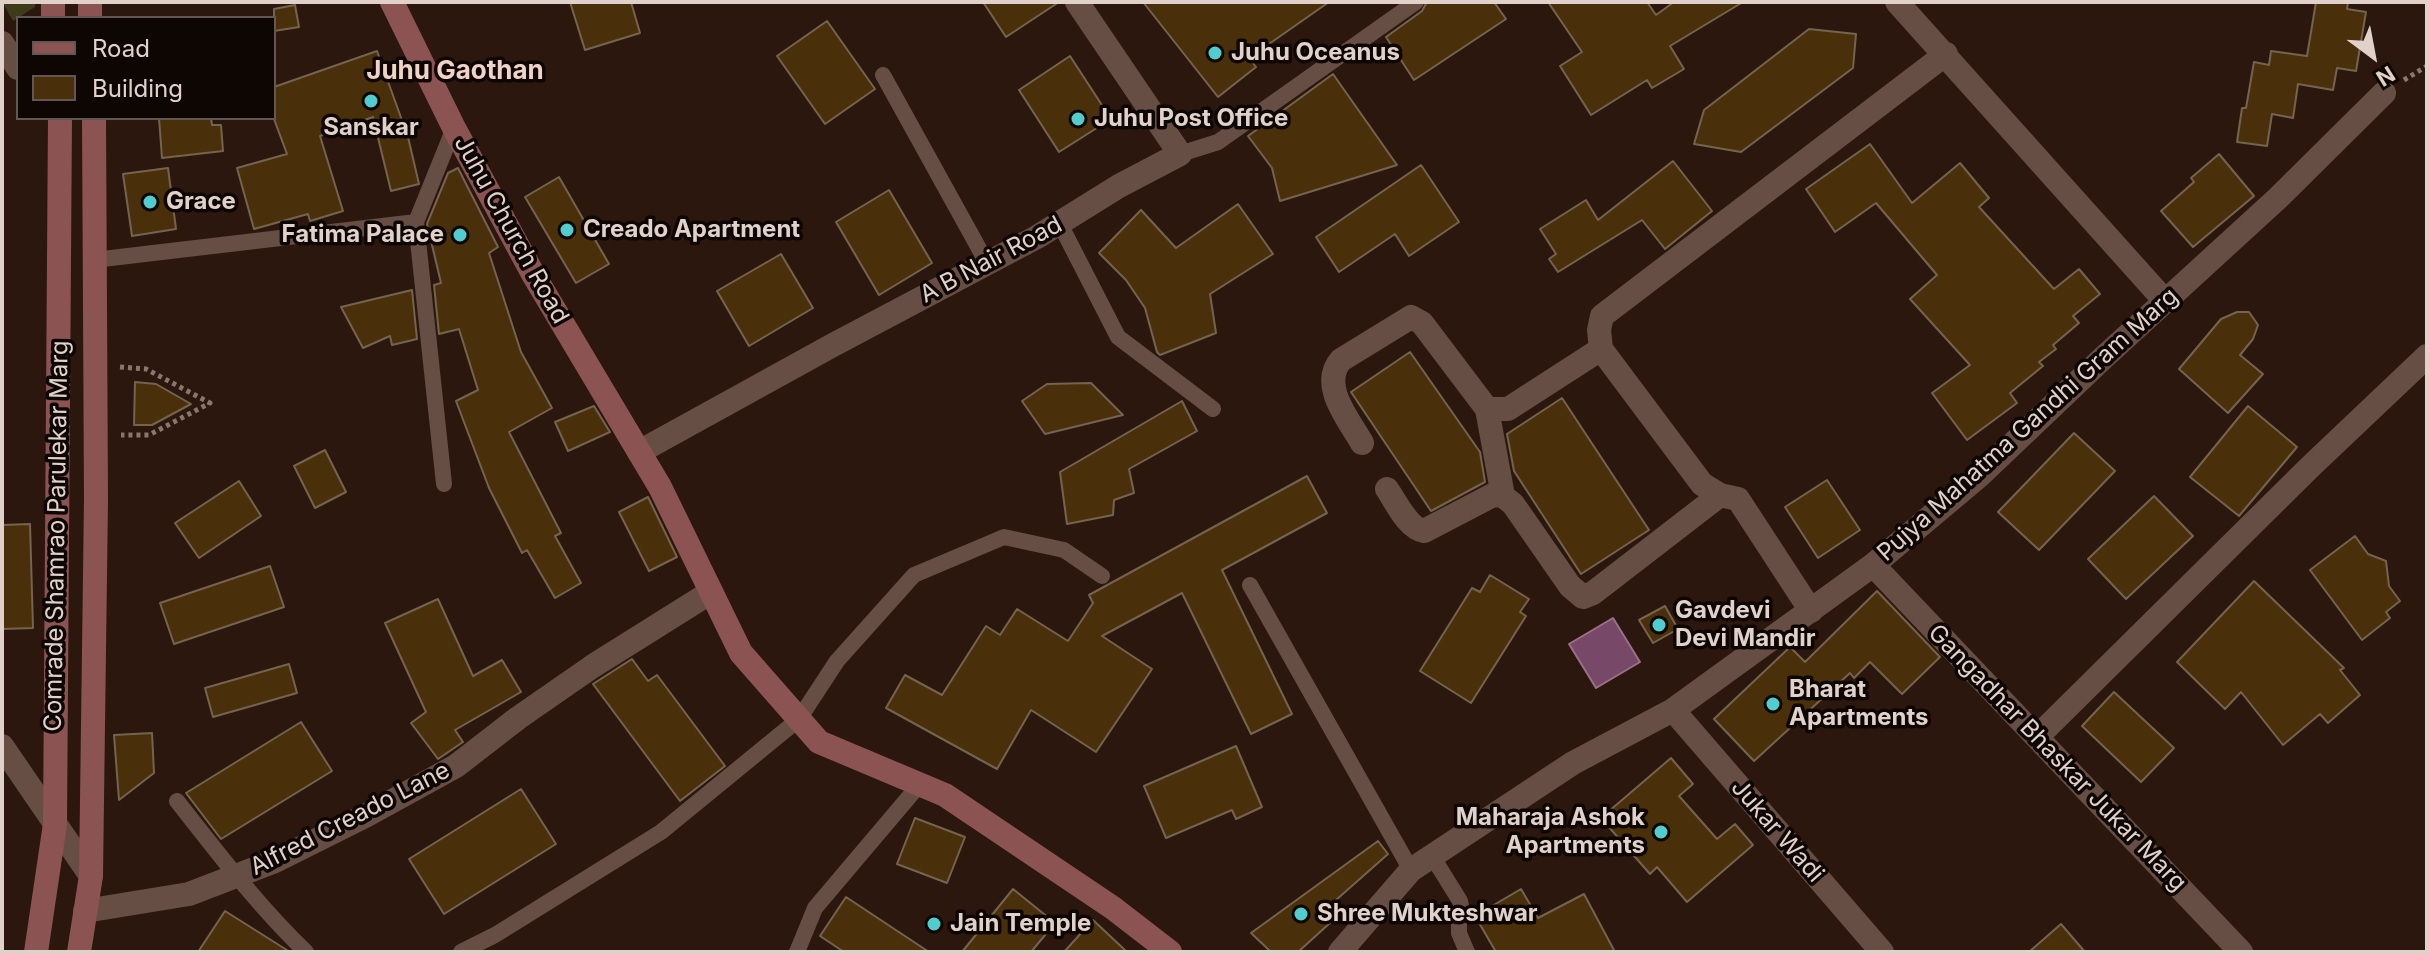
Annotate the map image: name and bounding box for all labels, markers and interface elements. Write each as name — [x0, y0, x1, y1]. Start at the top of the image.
legend — [16, 16, 276, 120]
north arrow — [2333, 16, 2413, 96]
text: Road — [92, 34, 150, 63]
place label: Juhu Oceanus — [1231, 39, 1400, 67]
marker: Juhu Oceanus — [1206, 44, 1224, 62]
district label: Juhu Gaothan — [366, 55, 544, 87]
text: N — [2372, 61, 2400, 92]
text: Building — [92, 74, 183, 103]
marker: Sanskar — [362, 92, 380, 110]
place label: Juhu Post Office — [1094, 105, 1288, 133]
marker: Juhu Post Office — [1069, 110, 1087, 128]
place label: Sanskar — [323, 114, 419, 142]
street label: Juhu Church Road — [447, 131, 575, 329]
place label: Grace — [166, 188, 236, 216]
marker: Grace — [141, 193, 159, 211]
street label: A B Nair Road — [915, 210, 1067, 310]
place label: Creado Apartment — [583, 216, 800, 244]
place label: Fatima Palace — [282, 221, 444, 249]
marker: Creado Apartment — [558, 221, 576, 239]
marker: Fatima Palace — [451, 226, 469, 244]
street label: Pujya Mahatma Gandhi Gram Marg — [1872, 282, 2184, 568]
street label: Comrade Shamrao Parulekar Marg — [39, 340, 75, 732]
place label: Gavdevi Devi Mandir — [1675, 597, 1815, 653]
marker: Gavdevi Devi Mandir — [1650, 616, 1668, 634]
street label: Gangadhar Bhaskar Jukar Marg — [1922, 619, 2192, 897]
place label: Bharat Apartments — [1789, 676, 1928, 732]
marker: Bharat Apartments — [1764, 695, 1782, 713]
street label: Alfred Creado Lane — [245, 756, 455, 882]
street label: Jukar Wadi — [1725, 774, 1829, 888]
place label: Maharaja Ashok Apartments — [1456, 804, 1645, 860]
marker: Maharaja Ashok Apartments — [1652, 823, 1670, 841]
place label: Shree Mukteshwar — [1317, 900, 1538, 928]
marker: Shree Mukteshwar — [1292, 905, 1310, 923]
place label: Jain Temple — [950, 910, 1091, 938]
marker: Jain Temple — [925, 915, 943, 933]

